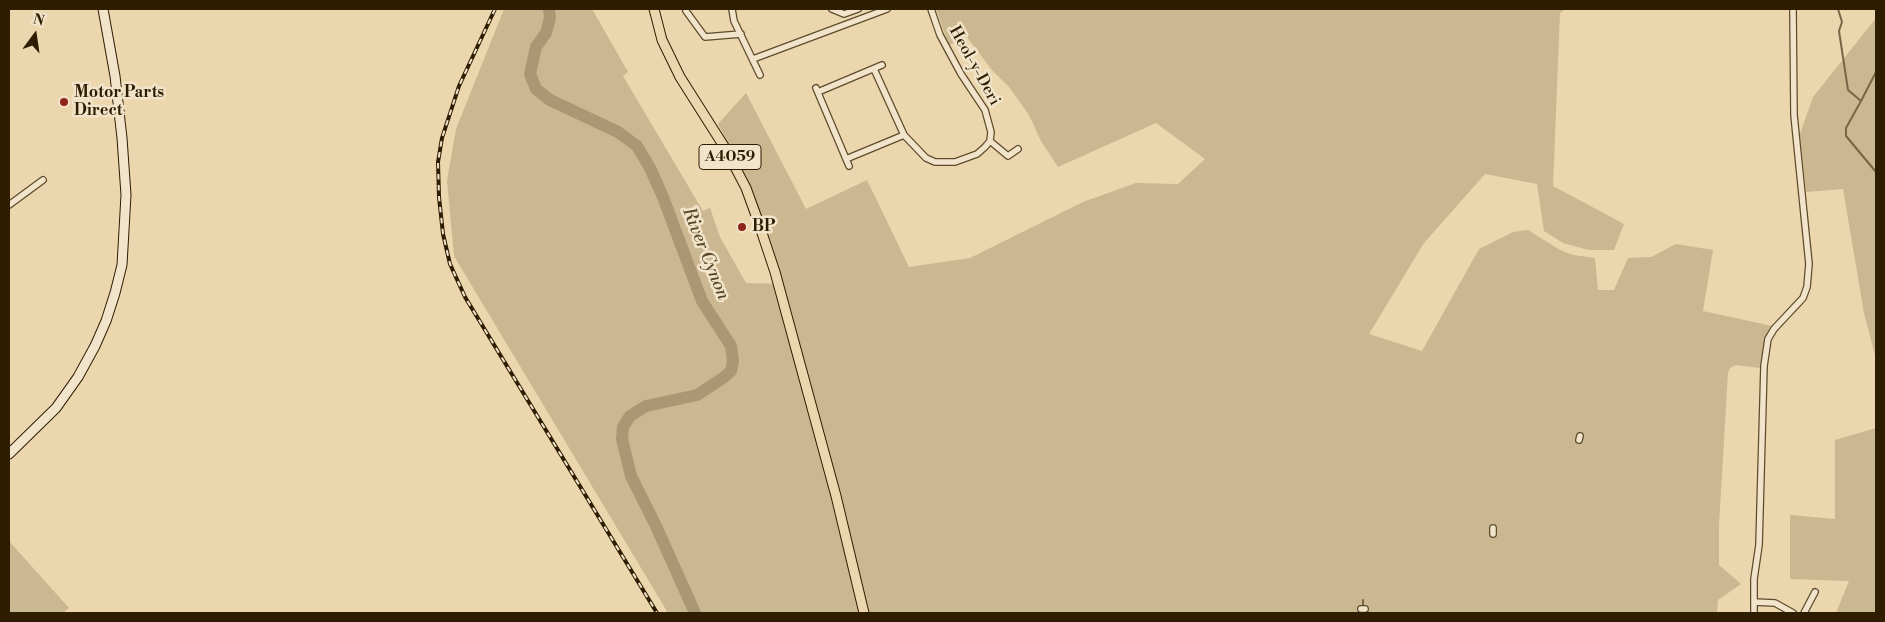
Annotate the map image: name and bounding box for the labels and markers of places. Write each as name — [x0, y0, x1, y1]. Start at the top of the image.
place label: Motor Parts Direct — [74, 83, 164, 121]
marker: Motor Parts Direct — [58, 96, 70, 108]
place label: BP — [752, 217, 775, 237]
marker: BP — [736, 221, 748, 233]

